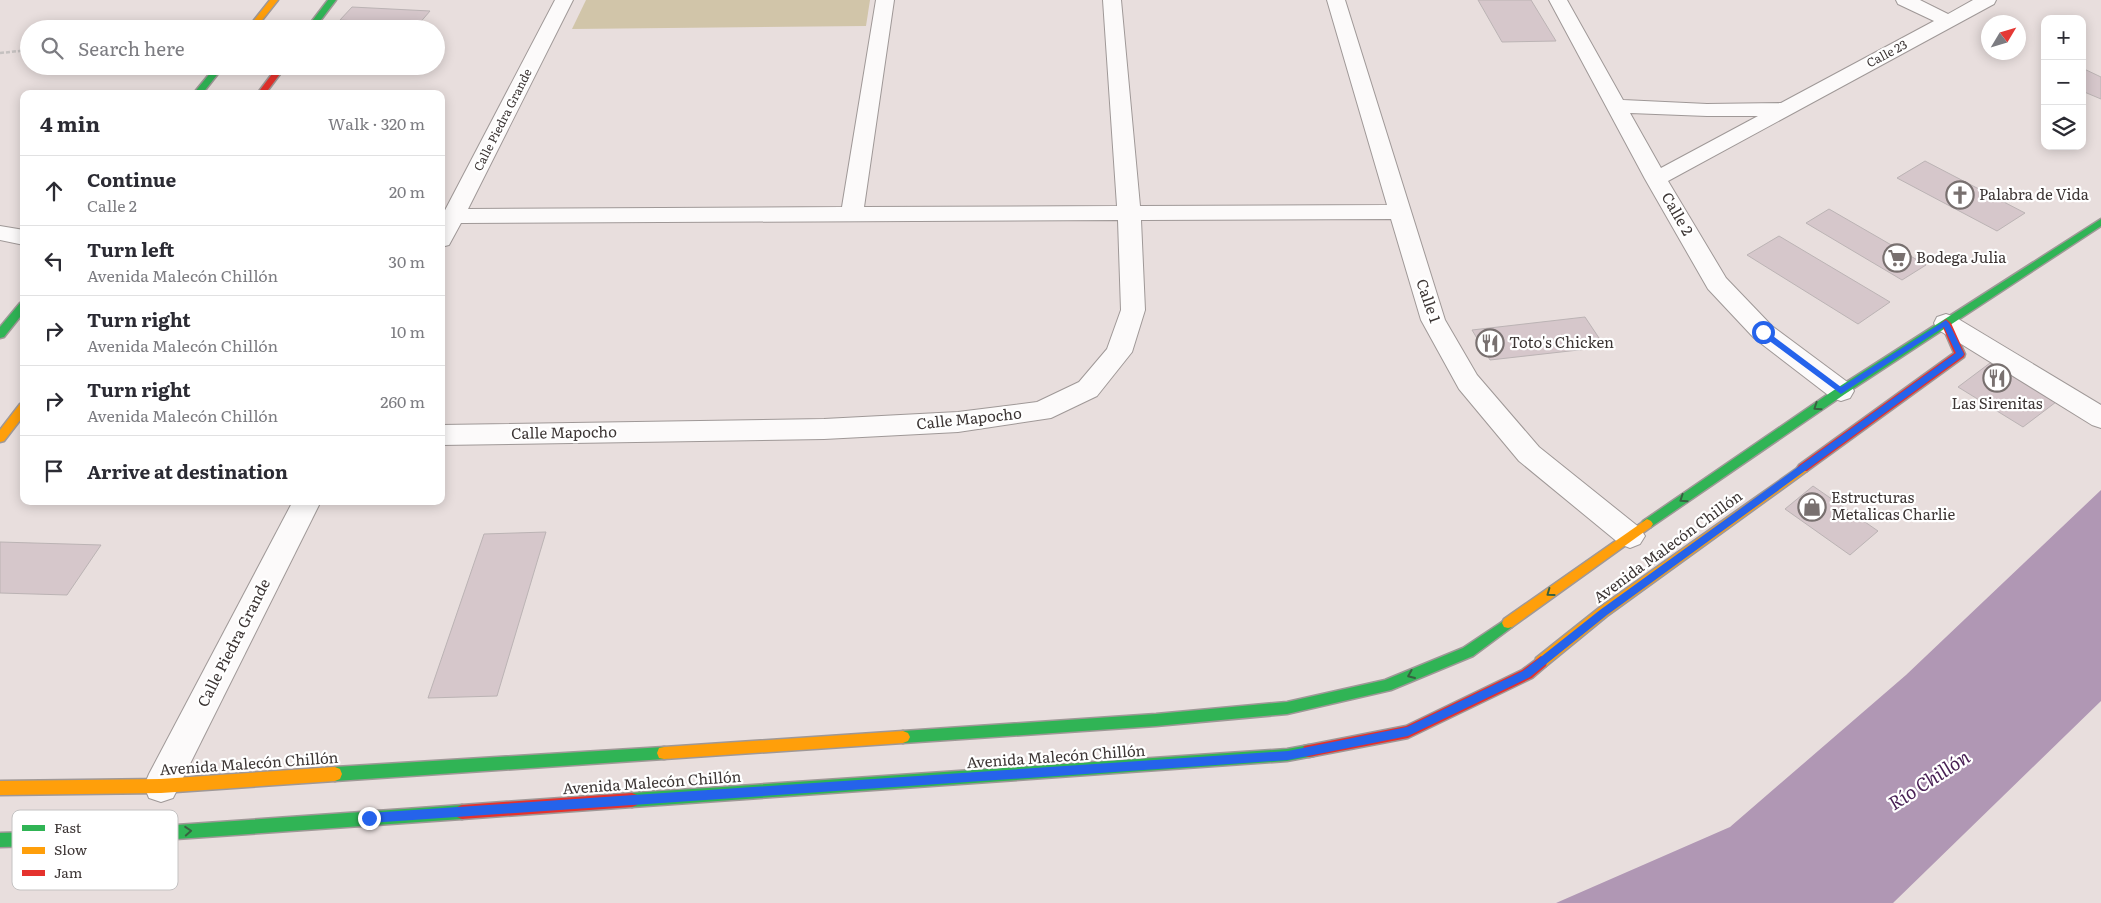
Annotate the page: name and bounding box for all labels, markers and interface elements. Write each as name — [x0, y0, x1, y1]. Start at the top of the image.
north arrow — [1981, 15, 2026, 60]
map controls — [2041, 15, 2086, 150]
button: + — [2041, 15, 2086, 60]
search box — [20, 20, 445, 75]
icon: search — [38, 34, 66, 62]
text: Search here — [78, 34, 185, 62]
street label: Calle 23 — [1863, 35, 1910, 71]
button: − — [2041, 60, 2086, 105]
street label: Calle Piedra Grande — [468, 65, 536, 174]
button: layers — [2041, 105, 2086, 150]
text: 4 min — [40, 107, 100, 138]
text: Walk · 320 m — [328, 111, 425, 135]
text: Continue — [87, 165, 176, 193]
icon: ahead — [40, 177, 68, 205]
text: 20 m — [389, 179, 425, 203]
church icon: Palabra de Vida — [1945, 180, 1975, 210]
place label: Palabra de Vida — [1979, 182, 2090, 205]
street label: Calle 2 — [1657, 187, 1700, 240]
text: Calle 2 — [87, 193, 137, 217]
text: Turn left — [87, 235, 174, 263]
supermarket icon: Bodega Julia — [1882, 243, 1912, 273]
place label: Bodega Julia — [1916, 245, 2007, 268]
icon: left — [40, 247, 68, 275]
text: 30 m — [388, 249, 425, 273]
text: Avenida Malecón Chillón — [87, 263, 278, 287]
street label: Calle 1 — [1411, 275, 1448, 326]
text: Turn right — [87, 305, 191, 333]
icon: right — [40, 317, 68, 345]
text: 10 m — [391, 319, 425, 343]
route start — [1752, 321, 1775, 344]
restaurant icon: Toto's Chicken — [1475, 328, 1505, 358]
place label: Toto's Chicken — [1509, 330, 1614, 353]
text: Avenida Malecón Chillón — [87, 333, 278, 357]
restaurant icon: Las Sirenitas — [1982, 363, 2012, 393]
text: Turn right — [87, 375, 191, 403]
icon: right — [40, 387, 68, 415]
text: 260 m — [380, 389, 425, 413]
place label: Las Sirenitas — [1952, 391, 2043, 414]
street label: Calle Mapocho — [915, 401, 1023, 434]
one-way arrow — [1813, 401, 1823, 410]
text: Avenida Malecón Chillón — [87, 403, 278, 427]
street label: Calle Mapocho — [511, 419, 617, 444]
icon: arrive — [40, 457, 68, 485]
text: Arrive at destination — [87, 457, 288, 485]
street label: Avenida Malecón Chillón — [1588, 484, 1746, 608]
place label: Estructuras Metalicas Charlie — [1831, 485, 1956, 525]
shop icon: Estructuras Metalicas Charlie — [1797, 492, 1827, 522]
one-way arrow — [1679, 493, 1689, 502]
street label: Calle Piedra Grande — [190, 574, 275, 710]
one-way arrow — [1546, 587, 1556, 596]
one-way arrow — [1408, 670, 1416, 680]
street label: Avenida Malecón Chillón — [966, 738, 1146, 773]
water label: Río Chillón — [1882, 742, 1975, 816]
street label: Avenida Malecón Chillón — [159, 745, 339, 780]
street label: Avenida Malecón Chillón — [562, 764, 742, 799]
route end — [358, 807, 381, 830]
legend — [12, 810, 178, 890]
text: Fast — [54, 817, 82, 837]
one-way arrow — [185, 825, 193, 836]
text: Slow — [54, 839, 87, 859]
text: Jam — [54, 862, 83, 882]

